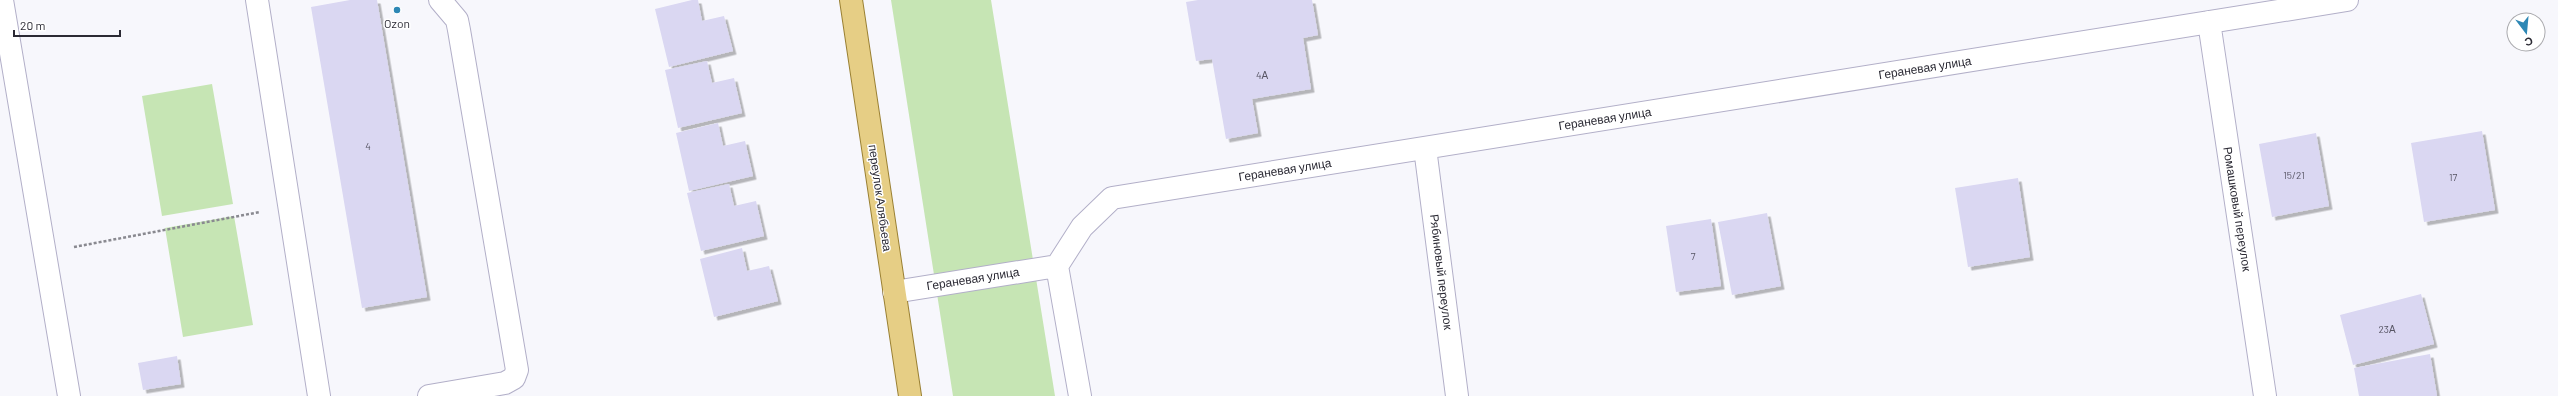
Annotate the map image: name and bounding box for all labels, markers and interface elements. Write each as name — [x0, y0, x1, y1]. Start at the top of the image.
marker: Ozon — [392, 5, 402, 15]
scale bar — [14, 12, 120, 38]
north arrow — [2506, 12, 2546, 52]
place label: Ozon — [384, 16, 410, 30]
text: 20 m — [20, 18, 46, 32]
text: С — [2523, 35, 2535, 49]
street label: Гераневая улица — [1877, 53, 1973, 82]
house number: 4А — [1256, 69, 1268, 81]
street label: Гераневая улица — [1557, 104, 1653, 133]
house number: 4 — [365, 140, 371, 152]
street label: переулок Алябьева — [866, 144, 895, 253]
street label: Ромашковый переулок — [2220, 146, 2255, 273]
street label: Гераневая улица — [1237, 155, 1333, 184]
house number: 15/21 — [2283, 169, 2305, 181]
house number: 17 — [2449, 171, 2457, 183]
street label: Рябиновый переулок — [1427, 213, 1456, 331]
house number: 7 — [1691, 250, 1696, 262]
street label: Гераневая улица — [925, 264, 1021, 293]
house number: 23А — [2378, 323, 2396, 335]

